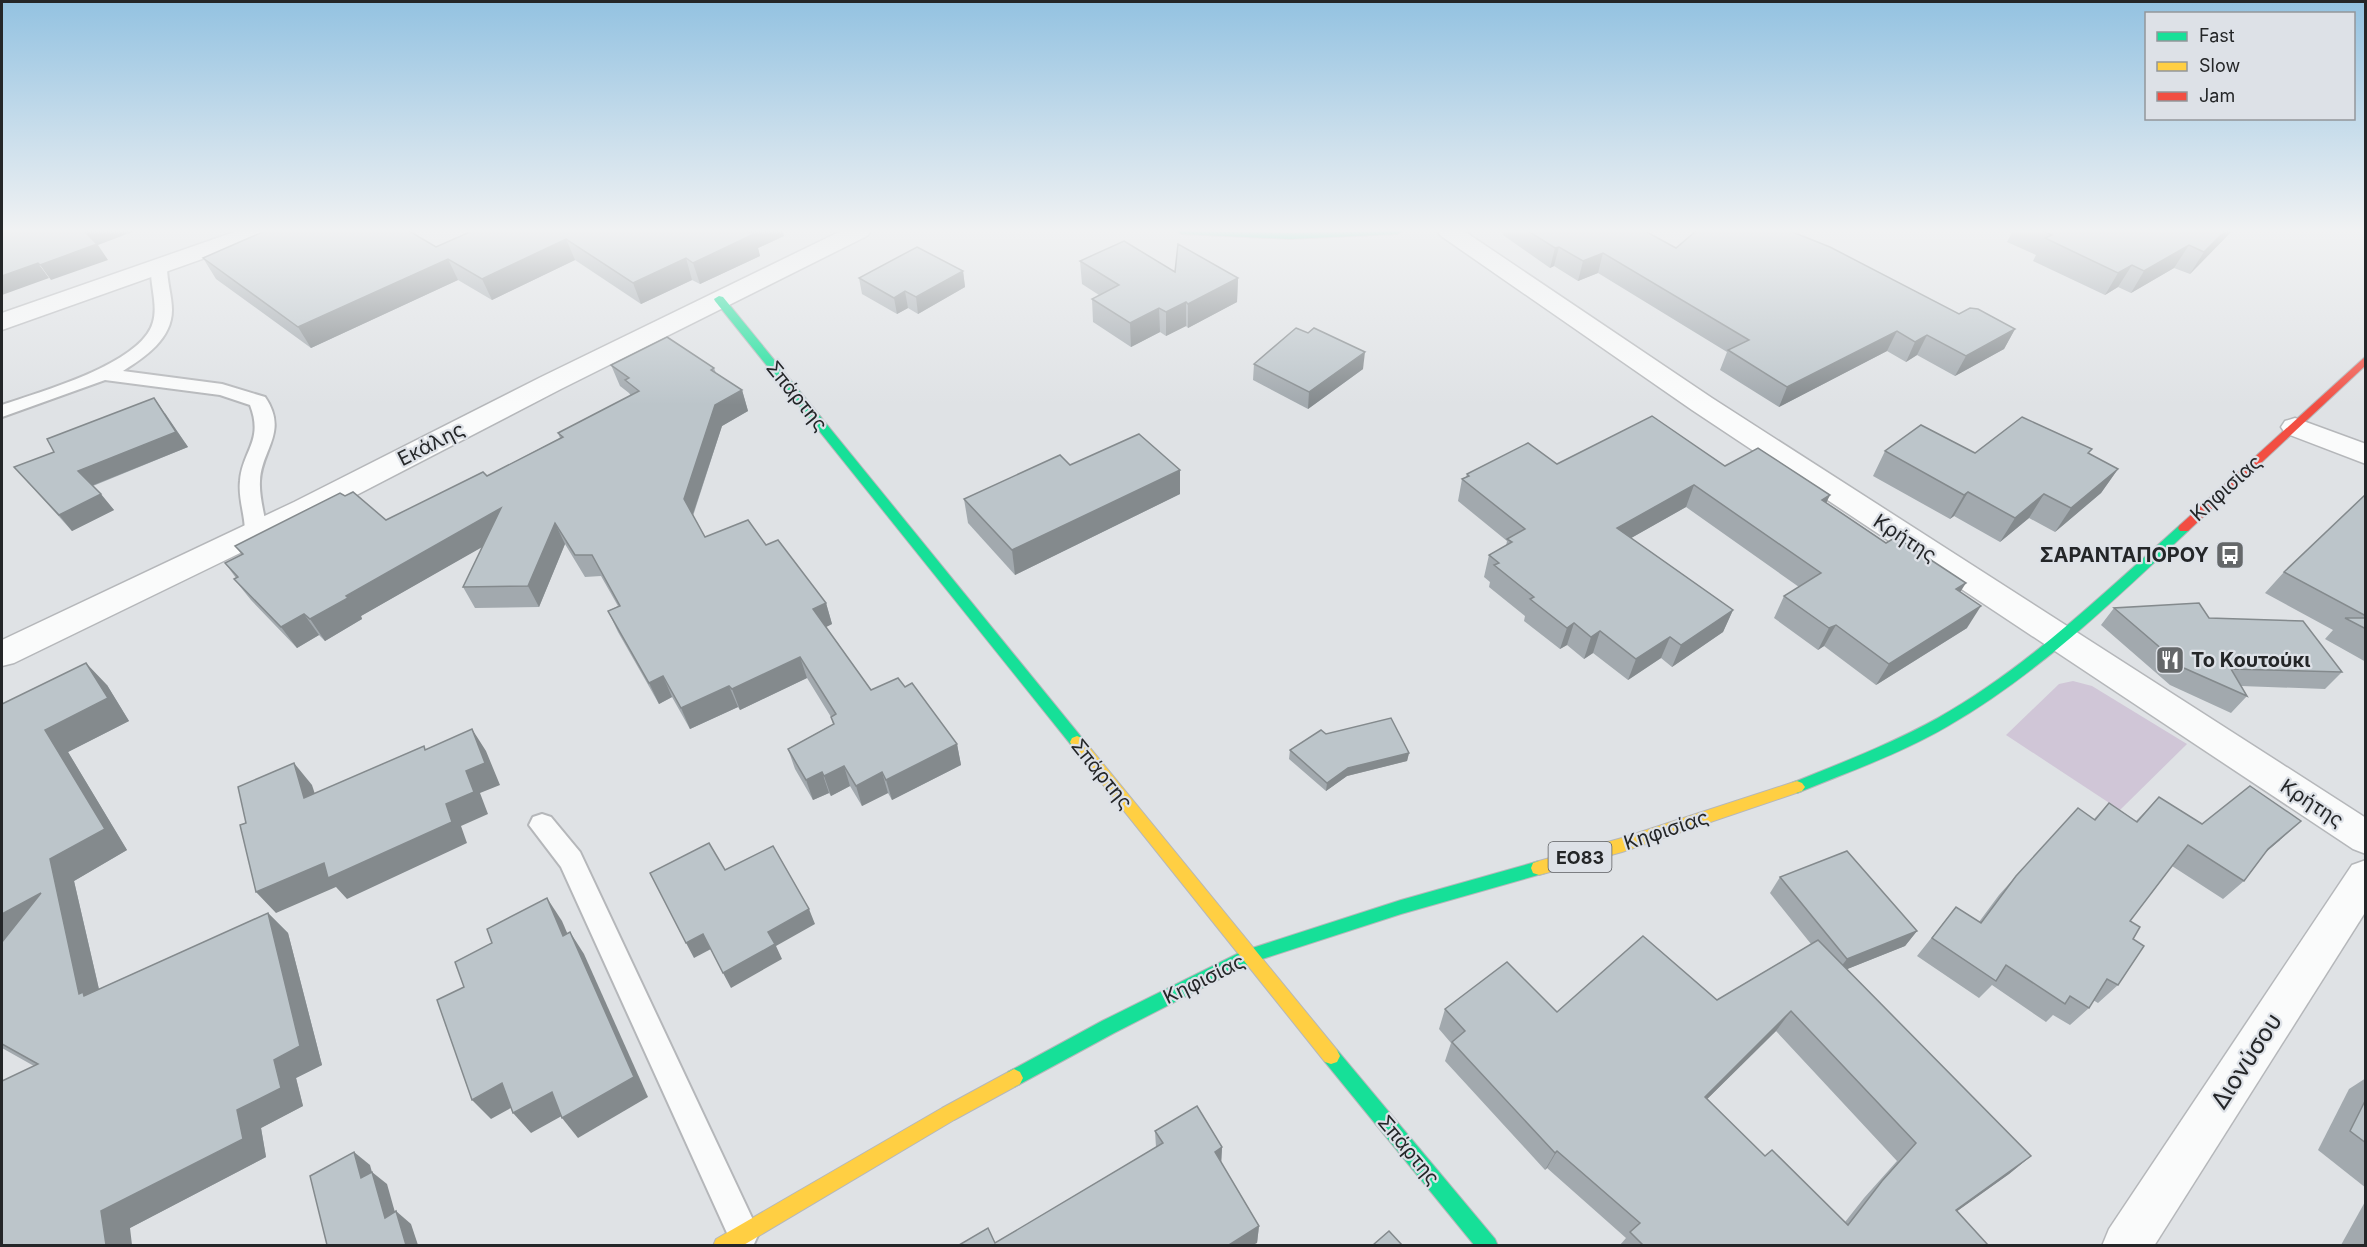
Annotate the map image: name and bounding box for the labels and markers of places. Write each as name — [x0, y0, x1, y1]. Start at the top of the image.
bus stop icon: ΣΑΡΑΝΤΑΠΟΡΟΥ — [2214, 539, 2246, 571]
place label: ΣΑΡΑΝΤΑΠΟΡΟΥ — [2040, 543, 2209, 567]
restaurant icon: Το Κουτούκι — [2154, 644, 2186, 676]
place label: Το Κουτούκι — [2191, 648, 2311, 672]

